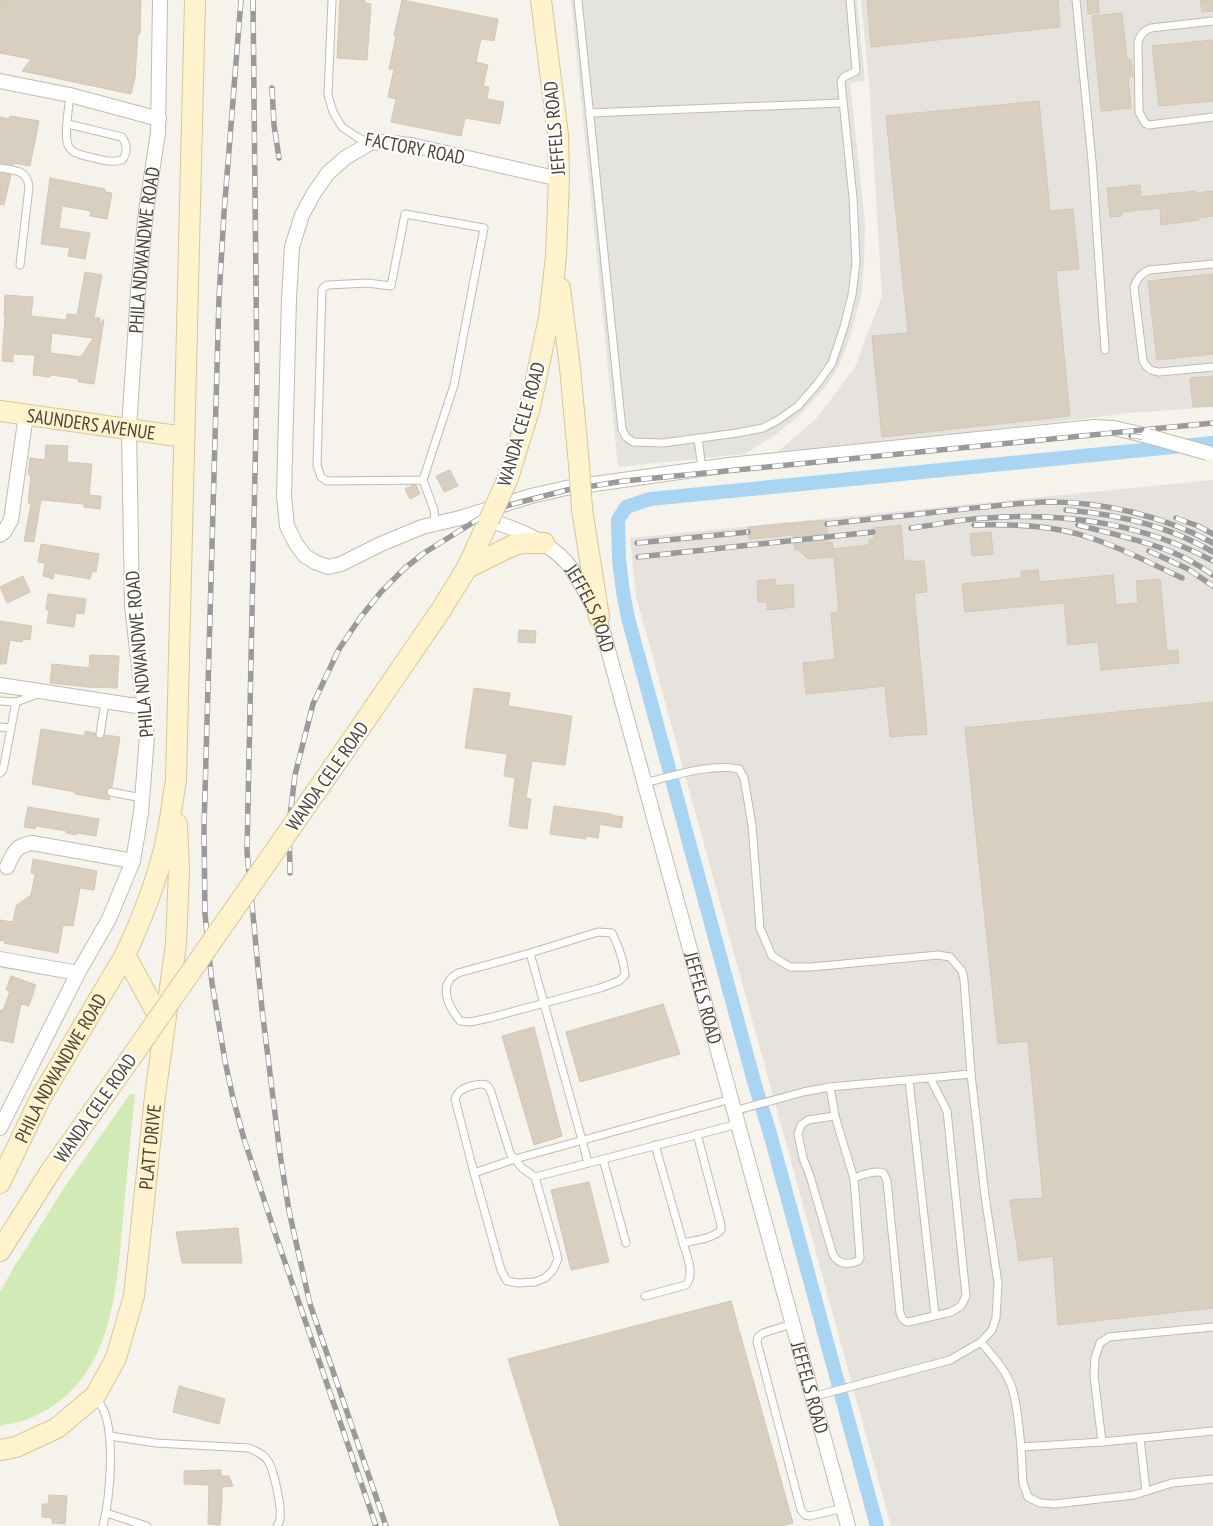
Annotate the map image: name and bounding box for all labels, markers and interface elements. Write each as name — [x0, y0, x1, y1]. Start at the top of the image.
street label: JEFFELS ROAD — [538, 80, 570, 177]
street label: FACTORY ROAD — [363, 127, 467, 169]
street label: PHILA NDWANDWE ROAD — [123, 165, 165, 334]
street label: WANDA CELE ROAD — [492, 359, 550, 489]
street label: SAUNDERS AVENUE — [25, 403, 157, 445]
street label: JEFFELS ROAD — [560, 559, 620, 655]
street label: PHILA NDWANDWE ROAD — [120, 570, 158, 738]
street label: WANDA CELE ROAD — [280, 717, 374, 835]
street label: JEFFELS ROAD — [679, 948, 727, 1047]
street label: PHILA NDWANDWE ROAD — [9, 989, 112, 1146]
street label: WANDA CELE ROAD — [48, 1049, 142, 1167]
street label: PLATT DRIVE — [133, 1103, 166, 1191]
street label: JEFFELS ROAD — [786, 1338, 834, 1436]

